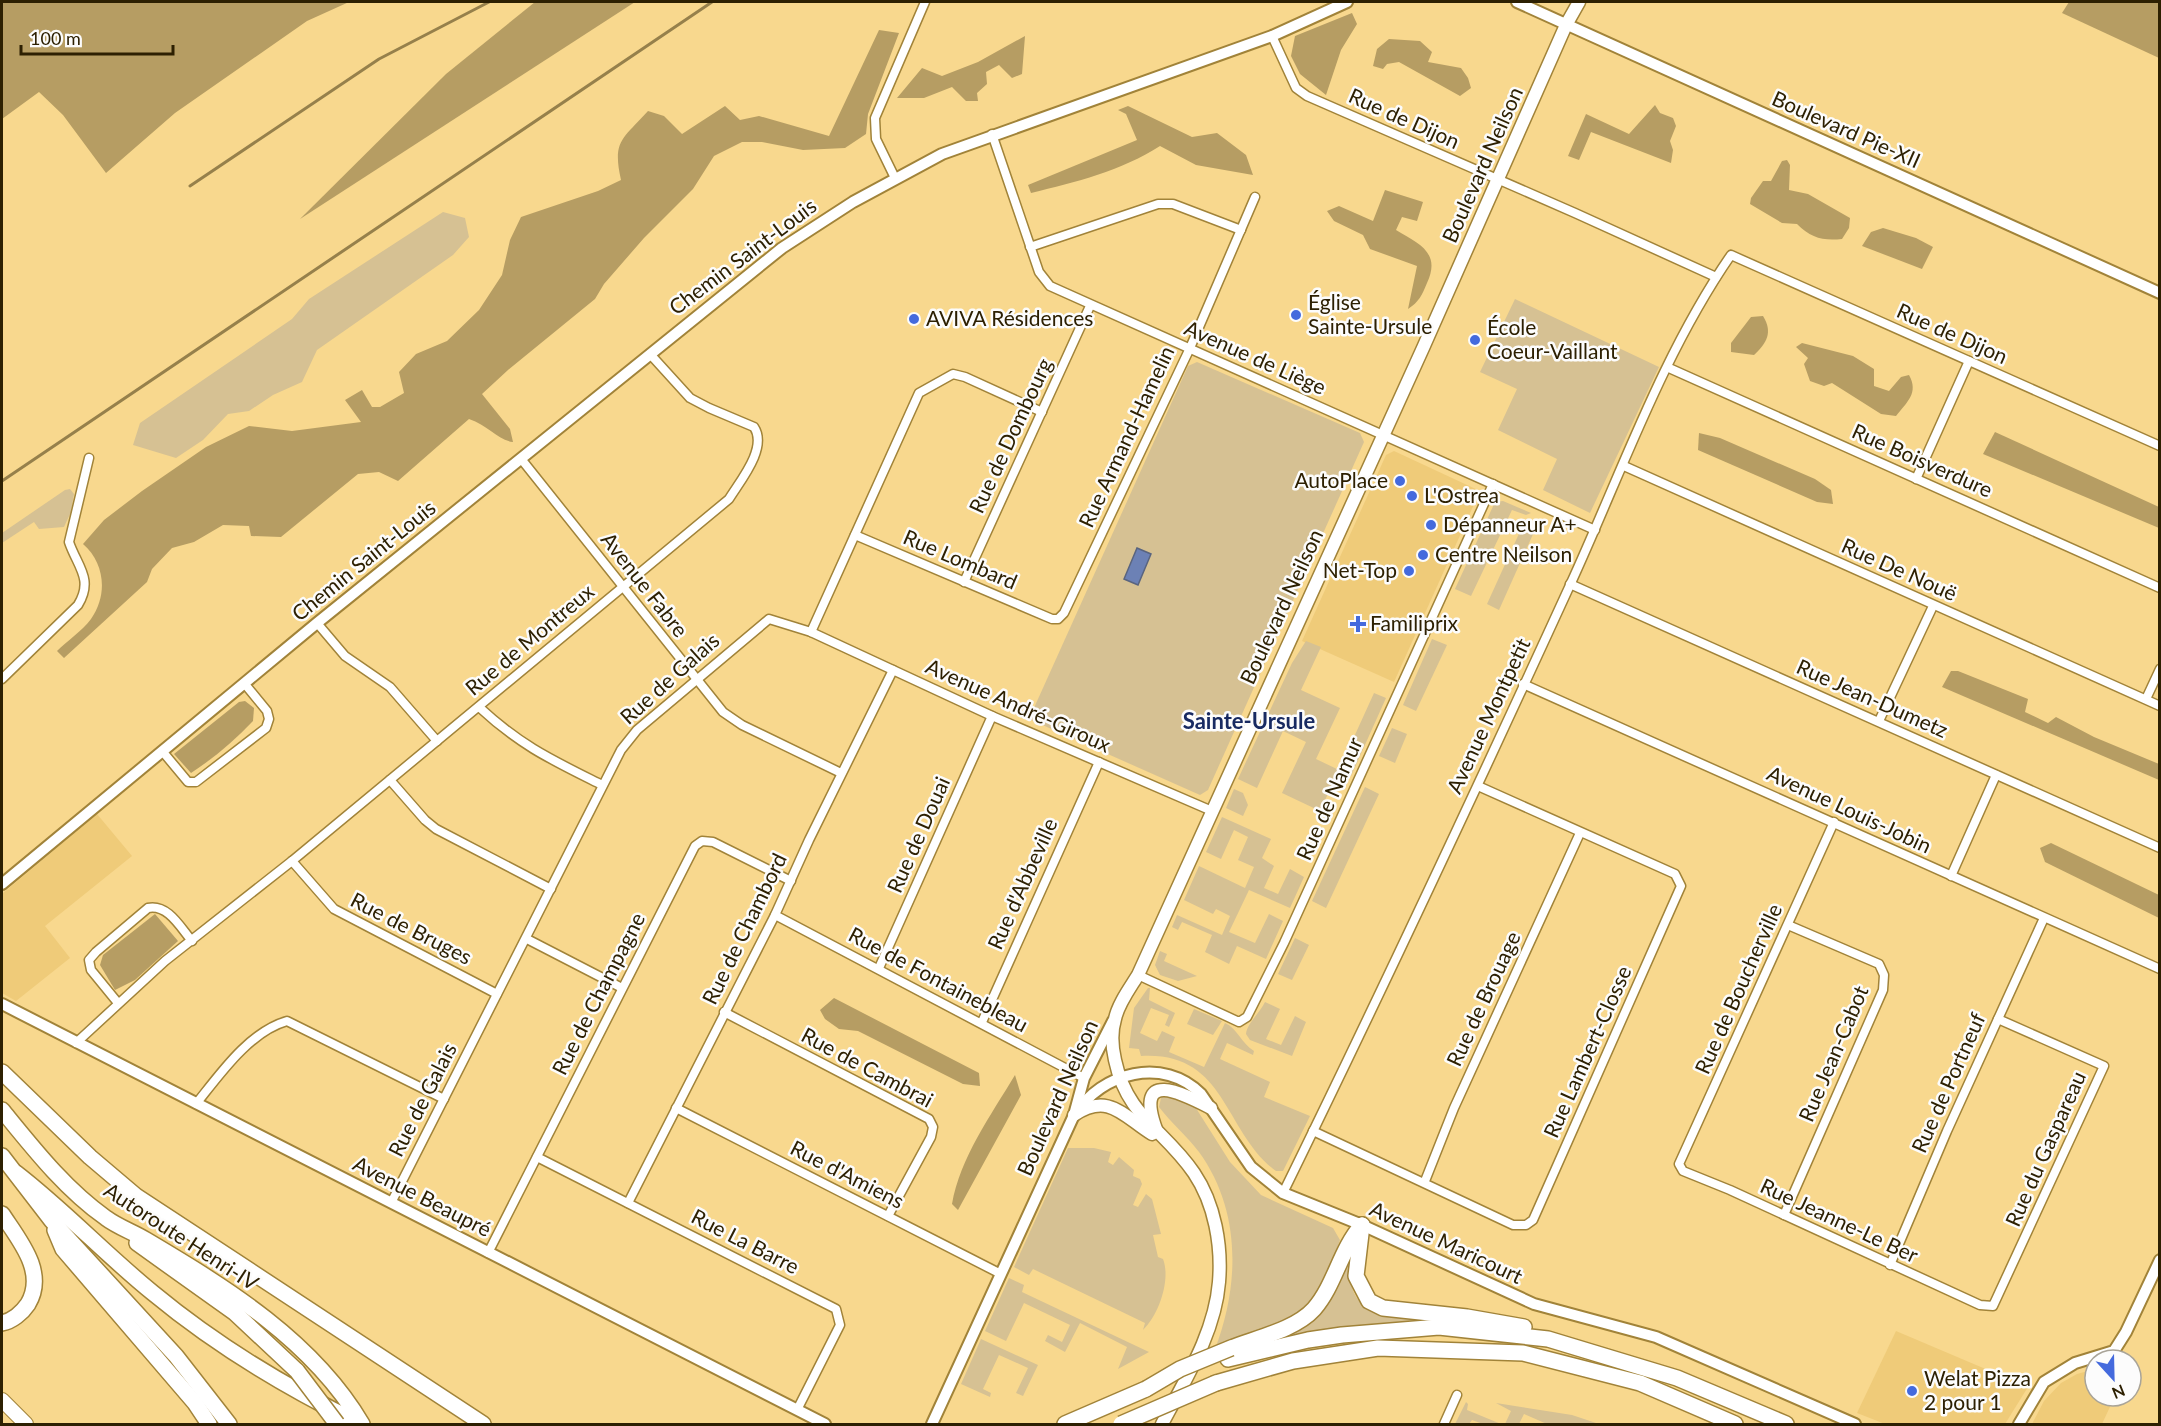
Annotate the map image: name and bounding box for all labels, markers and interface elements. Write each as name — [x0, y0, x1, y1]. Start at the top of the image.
scale bar — [21, 18, 172, 56]
text: 100 m — [30, 27, 81, 49]
street label: Rue de Dijon — [1345, 82, 1464, 153]
street label: Boulevard Neilson — [1436, 83, 1527, 246]
street label: Boulevard Pie-XII — [1769, 85, 1925, 173]
street label: Chemin Saint-Louis — [664, 192, 821, 319]
place label: Église Sainte-Ursule — [1308, 289, 1432, 338]
street label: Rue de Dijon — [1893, 297, 2012, 368]
place label: AVIVA Résidences — [926, 305, 1093, 330]
marker: Église Sainte-Ursule — [1289, 308, 1303, 322]
marker: AVIVA Résidences — [907, 312, 921, 326]
street label: Avenue de Liège — [1181, 314, 1330, 399]
place label: École Coeur-Vaillant — [1487, 314, 1618, 363]
marker: École Coeur-Vaillant — [1468, 333, 1482, 347]
street label: Rue Armand-Hamelin — [1073, 342, 1179, 531]
street label: Rue de Dombourg — [963, 354, 1056, 517]
street label: Rue Boisverdure — [1849, 418, 1997, 502]
place label: AutoPlace — [1294, 467, 1388, 492]
marker: AutoPlace — [1393, 474, 1407, 488]
place label: L'Ostrea — [1424, 482, 1499, 507]
marker: L'Ostrea — [1405, 489, 1419, 503]
street label: Chemin Saint-Louis — [286, 494, 440, 625]
place label: Dépanneur A+ — [1443, 511, 1577, 536]
marker: Dépanneur A+ — [1424, 518, 1438, 532]
street label: Rue Lombard — [900, 523, 1021, 594]
street label: Boulevard Neilson — [1234, 525, 1327, 688]
street label: Avenue Fabre — [597, 527, 694, 641]
street label: Rue De Nouë — [1838, 532, 1961, 605]
place label: Centre Neilson — [1435, 541, 1572, 566]
marker: Centre Neilson — [1416, 548, 1430, 562]
place label: Net-Top — [1323, 557, 1397, 582]
marker: Net-Top — [1402, 564, 1416, 578]
street label: Rue de Montreux — [460, 578, 599, 700]
place label: Familiprix — [1370, 610, 1459, 635]
marker: Familiprix — [1351, 617, 1365, 631]
street label: Rue de Galais — [614, 627, 724, 729]
street label: Avenue Montpetit — [1441, 633, 1535, 797]
street label: Avenue André-Giroux — [922, 653, 1115, 757]
street label: Rue Jean-Dumetz — [1793, 653, 1952, 742]
district label: Sainte-Ursule — [1183, 707, 1315, 734]
street label: Rue de Namur — [1290, 733, 1367, 864]
street label: Avenue Louis-Jobin — [1764, 760, 1936, 858]
street label: Rue de Douai — [881, 773, 954, 896]
street label: Rue d'Abbeville — [981, 814, 1062, 953]
street label: Rue de Chambord — [696, 849, 791, 1008]
street label: Rue de Bruges — [347, 886, 477, 969]
street label: Rue de Boucherville — [1689, 899, 1786, 1077]
street label: Rue de Champagne — [546, 908, 649, 1079]
street label: Rue de Fontainebleau — [845, 921, 1033, 1037]
street label: Rue de Brouage — [1441, 927, 1525, 1070]
street label: Rue Lambert-Closse — [1538, 962, 1636, 1141]
street label: Rue Jean-Cabot — [1793, 981, 1873, 1125]
street label: Rue de Portneuf — [1906, 1008, 1990, 1156]
street label: Boulevard Neilson — [1011, 1016, 1102, 1179]
street label: Rue de Cambrai — [798, 1021, 938, 1112]
street label: Rue de Galais — [382, 1038, 461, 1160]
street label: Rue du Gaspareau — [1999, 1067, 2090, 1230]
street label: Rue d'Amiens — [787, 1134, 909, 1213]
street label: Avenue Beaupré — [349, 1150, 496, 1241]
street label: Rue Jeanne-Le Ber — [1757, 1172, 1923, 1267]
street label: Autoroute Henri-IV — [100, 1177, 264, 1295]
street label: Avenue Maricourt — [1366, 1195, 1527, 1288]
street label: Rue La Barre — [688, 1203, 804, 1278]
north arrow — [2083, 1348, 2143, 1408]
place label: Welat Pizza 2 pour 1 — [1924, 1365, 2031, 1414]
text: N — [2110, 1381, 2128, 1403]
marker: Welat Pizza 2 pour 1 — [1905, 1384, 1919, 1398]

